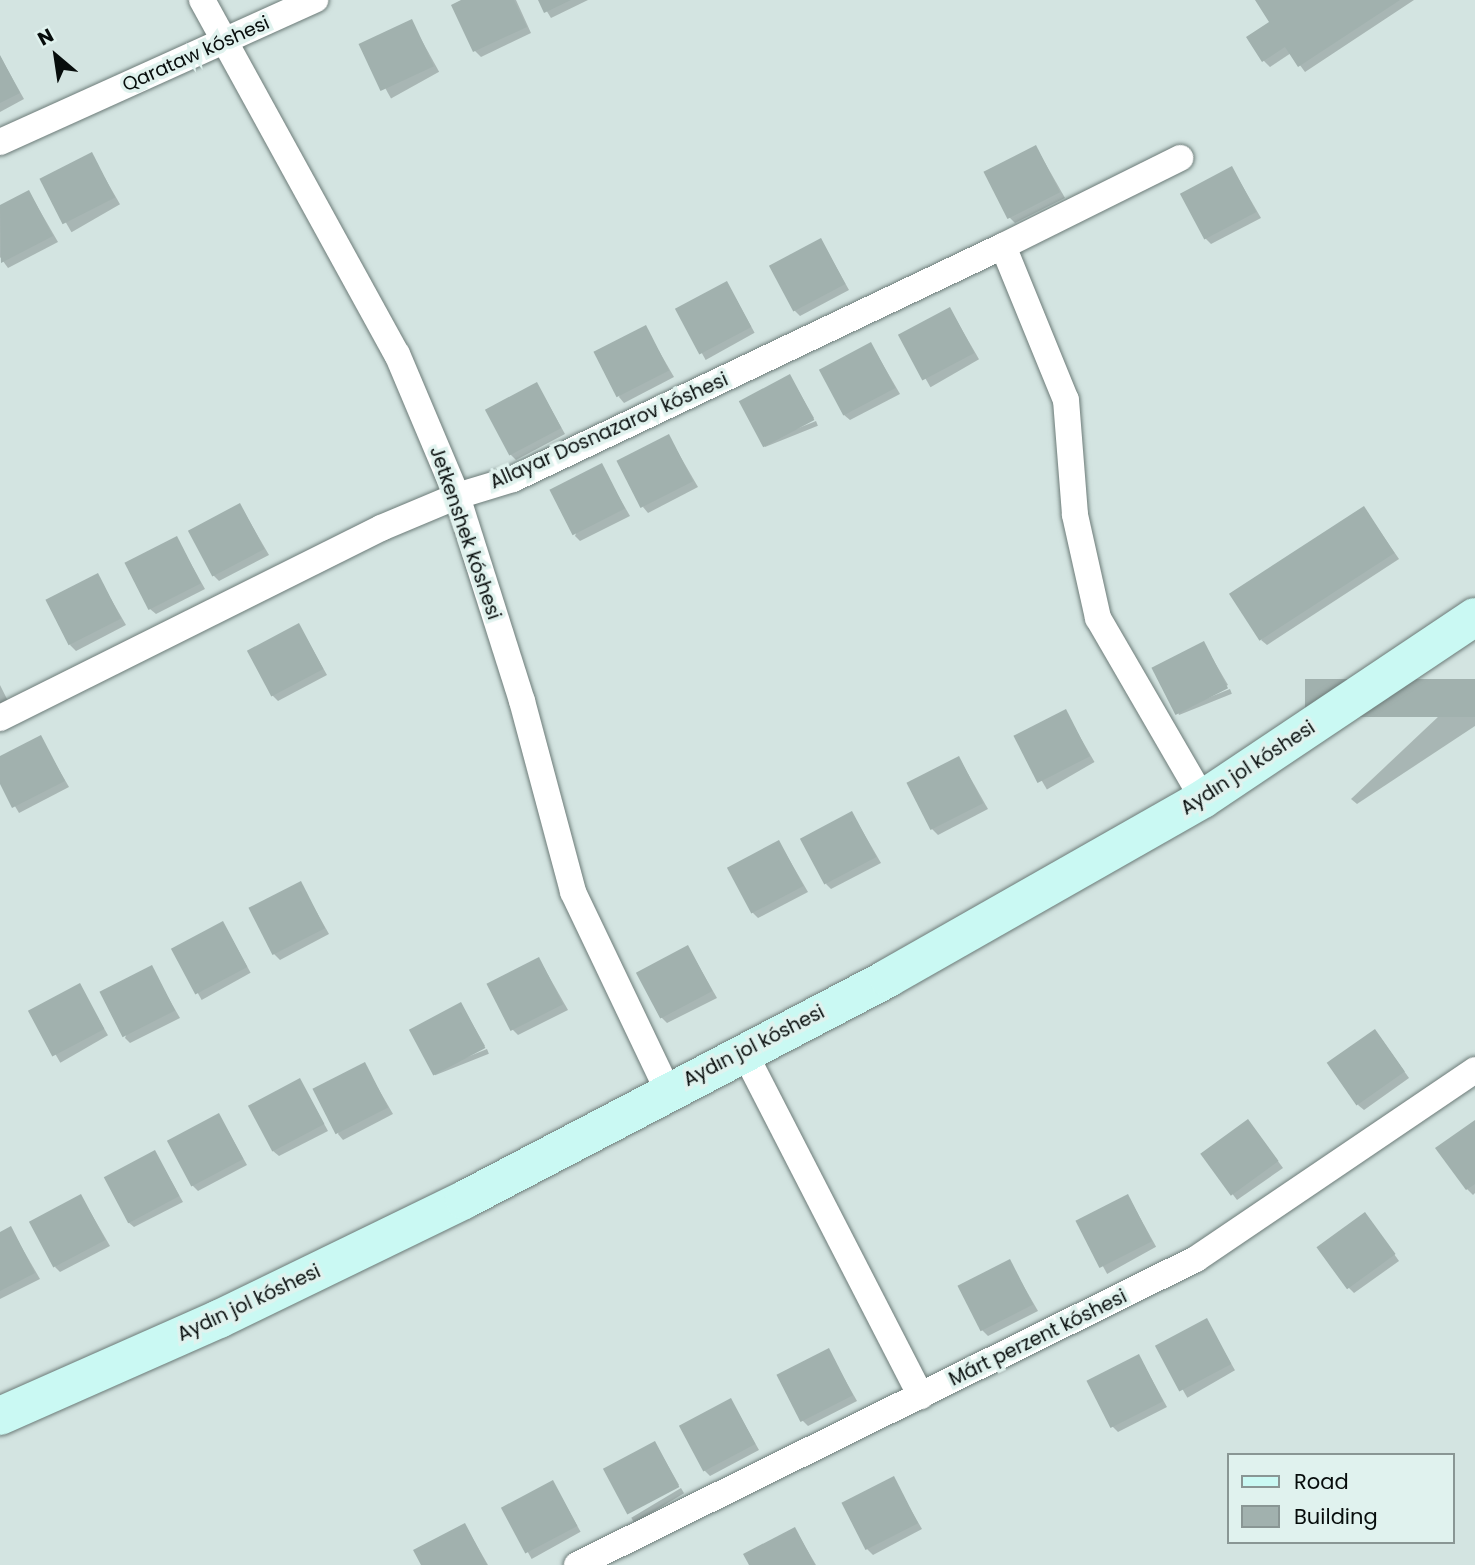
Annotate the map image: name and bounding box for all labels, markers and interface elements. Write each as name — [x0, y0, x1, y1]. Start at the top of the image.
street label: Qarataw kóshesi — [119, 11, 273, 97]
north arrow — [21, 21, 91, 91]
text: N — [33, 22, 58, 52]
street label: Allayar Dosnazarov kóshesi — [486, 368, 732, 494]
street label: Jetkenshek kóshesi — [425, 443, 505, 623]
street label: Aydın jol kóshesi — [1177, 716, 1319, 820]
street label: Aydın jol kóshesi — [680, 1001, 828, 1091]
street label: Aydın jol kóshesi — [174, 1260, 324, 1346]
street label: Márt perzent kóshesi — [945, 1285, 1131, 1391]
legend — [1226, 1453, 1454, 1544]
text: Road — [1294, 1467, 1349, 1496]
text: Building — [1294, 1502, 1378, 1531]

